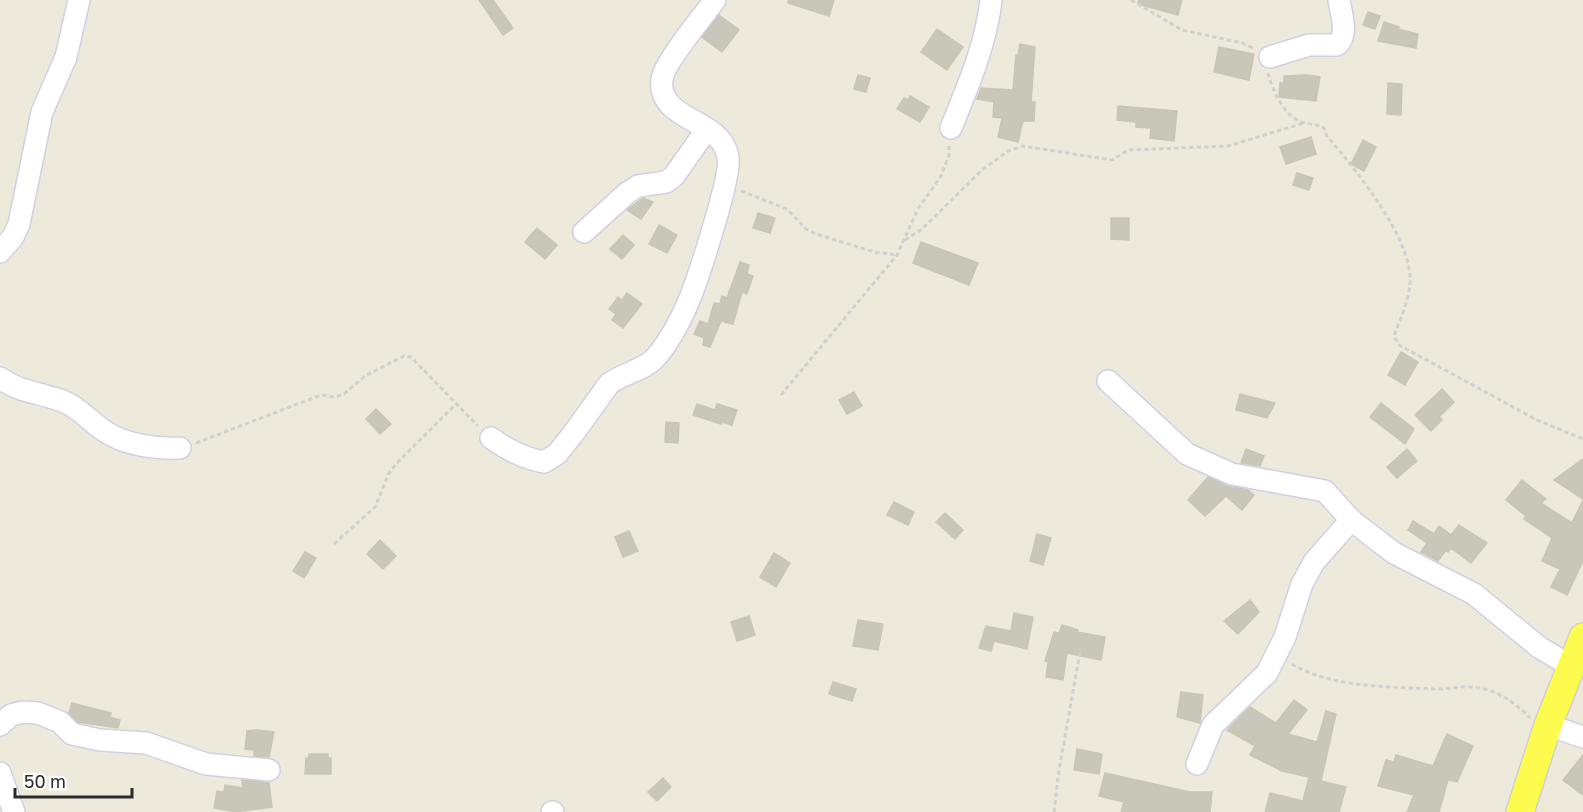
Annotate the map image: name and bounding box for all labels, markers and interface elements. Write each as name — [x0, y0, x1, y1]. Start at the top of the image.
scale bar — [15, 761, 132, 799]
text: 50 m — [24, 770, 66, 792]

